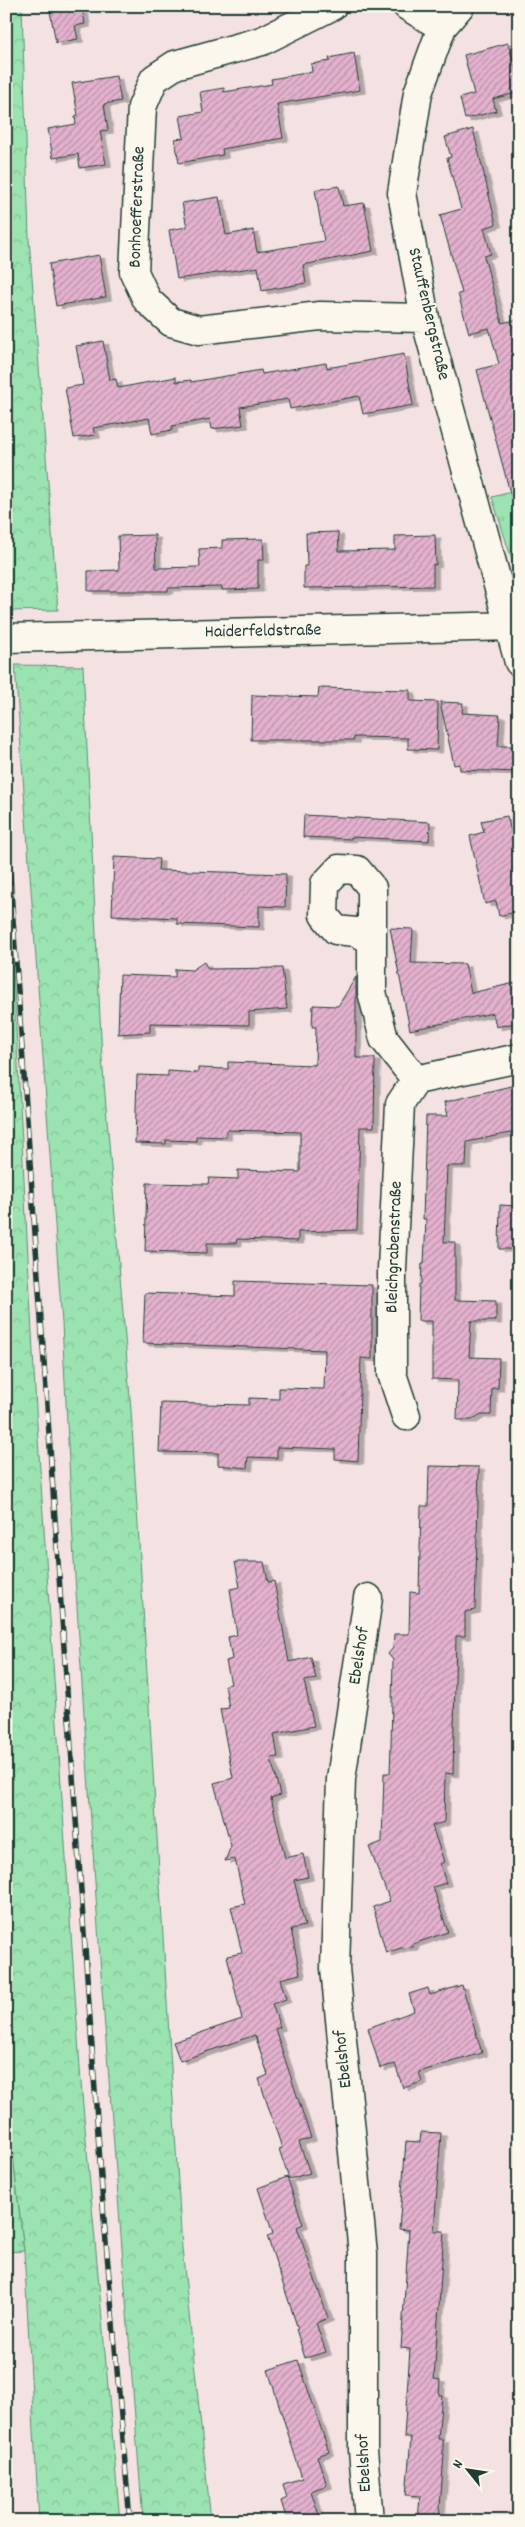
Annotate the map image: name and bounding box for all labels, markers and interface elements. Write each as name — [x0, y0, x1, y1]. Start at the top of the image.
street label: Bonhoefferstraße — [123, 146, 153, 268]
street label: Stauffenbergstraße — [401, 245, 455, 383]
street label: Haiderfeldstraße — [204, 618, 322, 646]
street label: Bleichgrabenstraße — [380, 1180, 410, 1314]
street label: Ebelshof — [343, 1625, 377, 1687]
street label: Ebelshof — [328, 2028, 359, 2089]
street label: Ebelshof — [351, 2433, 379, 2493]
north arrow — [442, 2444, 492, 2494]
text: N — [448, 2456, 469, 2472]

